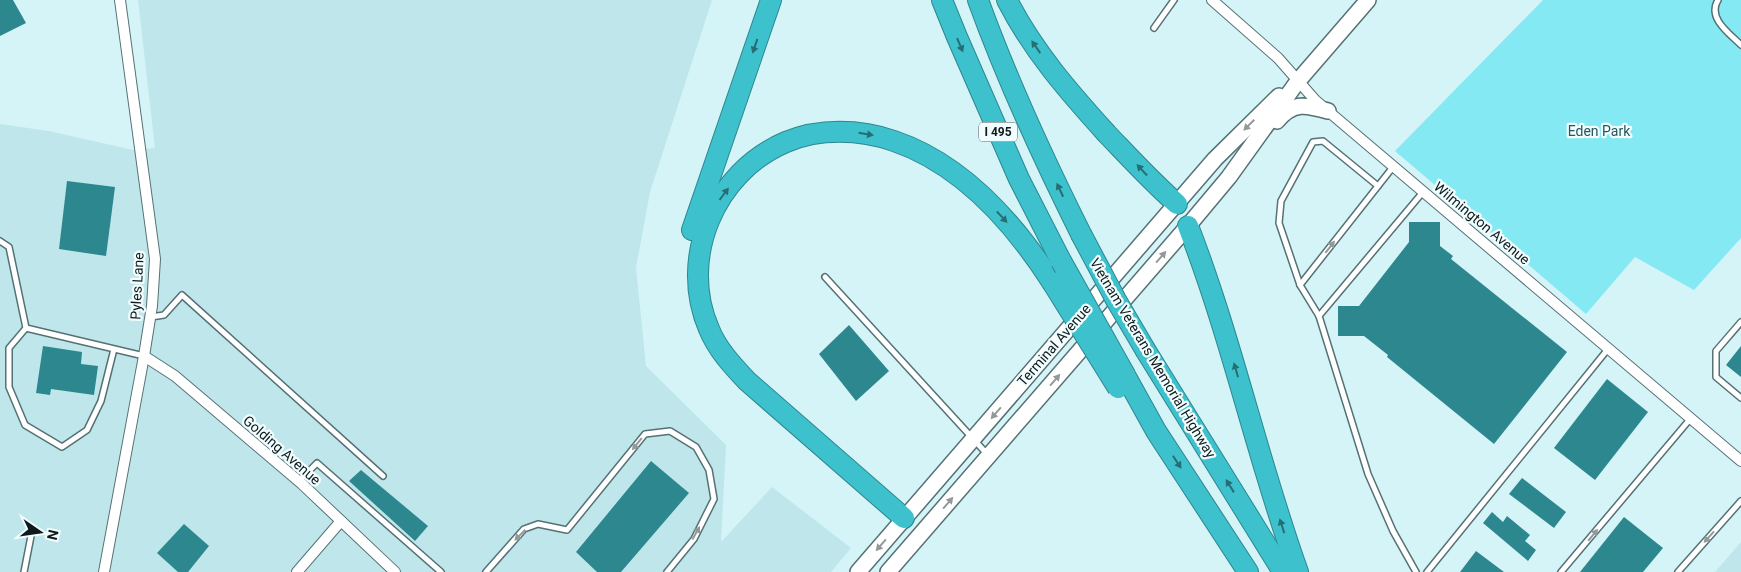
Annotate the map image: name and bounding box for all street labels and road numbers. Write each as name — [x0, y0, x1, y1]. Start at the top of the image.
road number: I 495 — [979, 122, 1017, 142]
street label: Wilmington Avenue — [1431, 178, 1533, 268]
street label: Pyles Lane — [127, 252, 147, 320]
street label: Vietnam Veterans Memorial Highway — [1087, 255, 1219, 461]
street label: Terminal Avenue — [1014, 301, 1094, 389]
street label: Golding Avenue — [240, 412, 324, 488]

